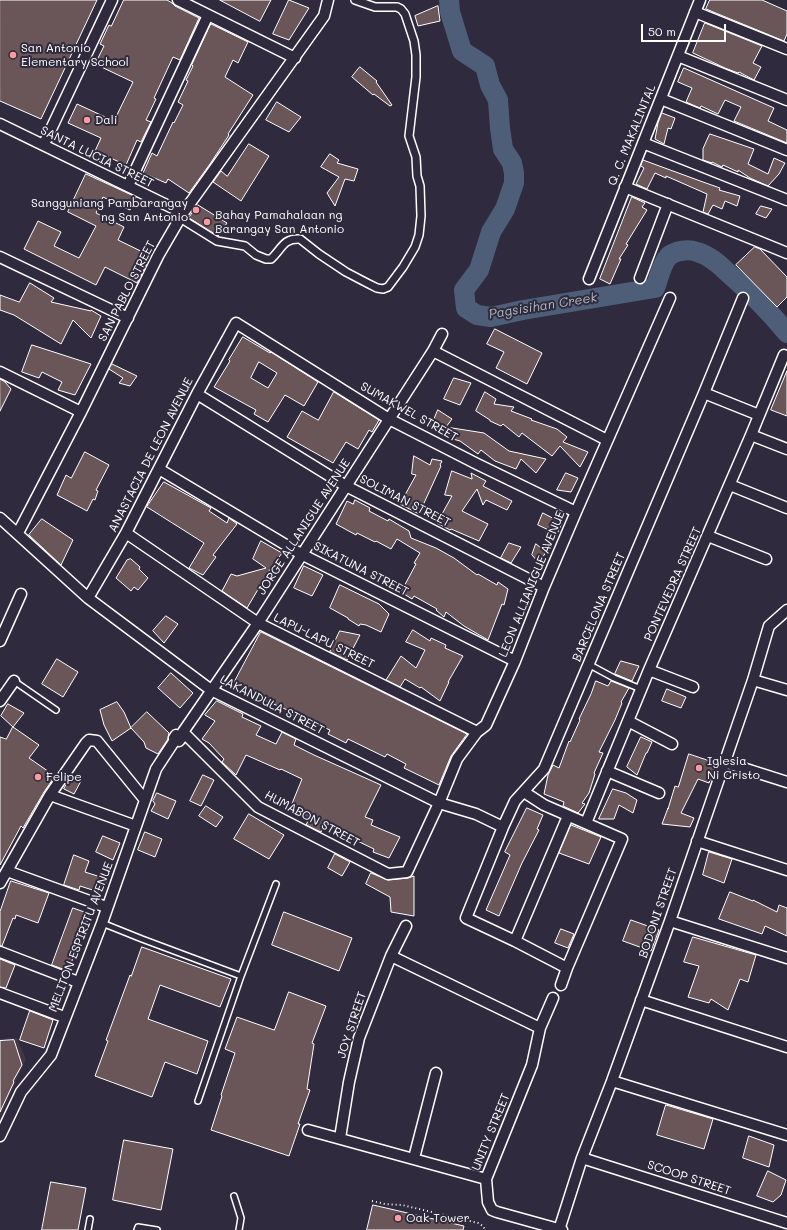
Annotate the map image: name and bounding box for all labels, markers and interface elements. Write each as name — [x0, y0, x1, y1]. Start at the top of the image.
scale bar — [643, 16, 728, 42]
text: 50 m — [648, 23, 676, 39]
place label: San Antonio Elementary School — [21, 41, 129, 69]
marker: San Antonio Elementary School — [8, 50, 18, 60]
street label: Q. C. MAKALINTAL — [605, 82, 659, 188]
place label: Dali — [95, 113, 117, 127]
marker: Dali — [82, 115, 92, 125]
street label: SANTA LUCIA STREET — [38, 123, 156, 191]
place label: Sangguniang Pambarangay ng San Antonio — [31, 196, 188, 224]
marker: Sangguniang Pambarangay ng San Antonio — [191, 205, 201, 215]
place label: Bahay Pamahalaan ng Barangay San Antonio — [215, 208, 344, 236]
marker: Bahay Pamahalaan ng Barangay San Antonio — [202, 217, 212, 227]
street label: SAN PABLO STREET — [95, 238, 159, 344]
water label: Pagsisihan Creek — [488, 290, 598, 322]
street label: ANASTACIA DE LEON AVENUE — [106, 375, 196, 535]
street label: SUMAKWEL STREET — [358, 379, 460, 445]
street label: JORGE ALLANIGUE AVENUE — [255, 456, 353, 598]
street label: SOLIMAN STREET — [357, 472, 453, 530]
street label: LEON ALLIANIGUE AVENUE — [496, 509, 568, 659]
street label: PONTEVEDRA STREET — [641, 525, 705, 643]
street label: SIKATUNA STREET — [311, 539, 411, 599]
street label: BARCELONA STREET — [569, 550, 629, 664]
street label: LAPU-LAPU STREET — [271, 610, 377, 672]
street label: LAKANDULA STREET — [217, 672, 327, 738]
place label: Iglesia Ni Cristo — [707, 754, 760, 782]
marker: Iglesia Ni Cristo — [694, 763, 704, 773]
place label: Felipe — [46, 770, 82, 784]
marker: Felipe — [33, 772, 43, 782]
street label: HUMABON STREET — [262, 788, 362, 850]
street label: MELITON ESPIRITU AVENUE — [46, 860, 116, 1014]
street label: BODONI STREET — [636, 866, 680, 960]
street label: JOY STREET — [334, 990, 370, 1060]
street label: UNITY STREET — [469, 1091, 513, 1173]
street label: SCOOP STREET — [645, 1158, 733, 1198]
place label: Oak Tower — [406, 1211, 470, 1225]
marker: Oak Tower — [393, 1213, 403, 1223]

